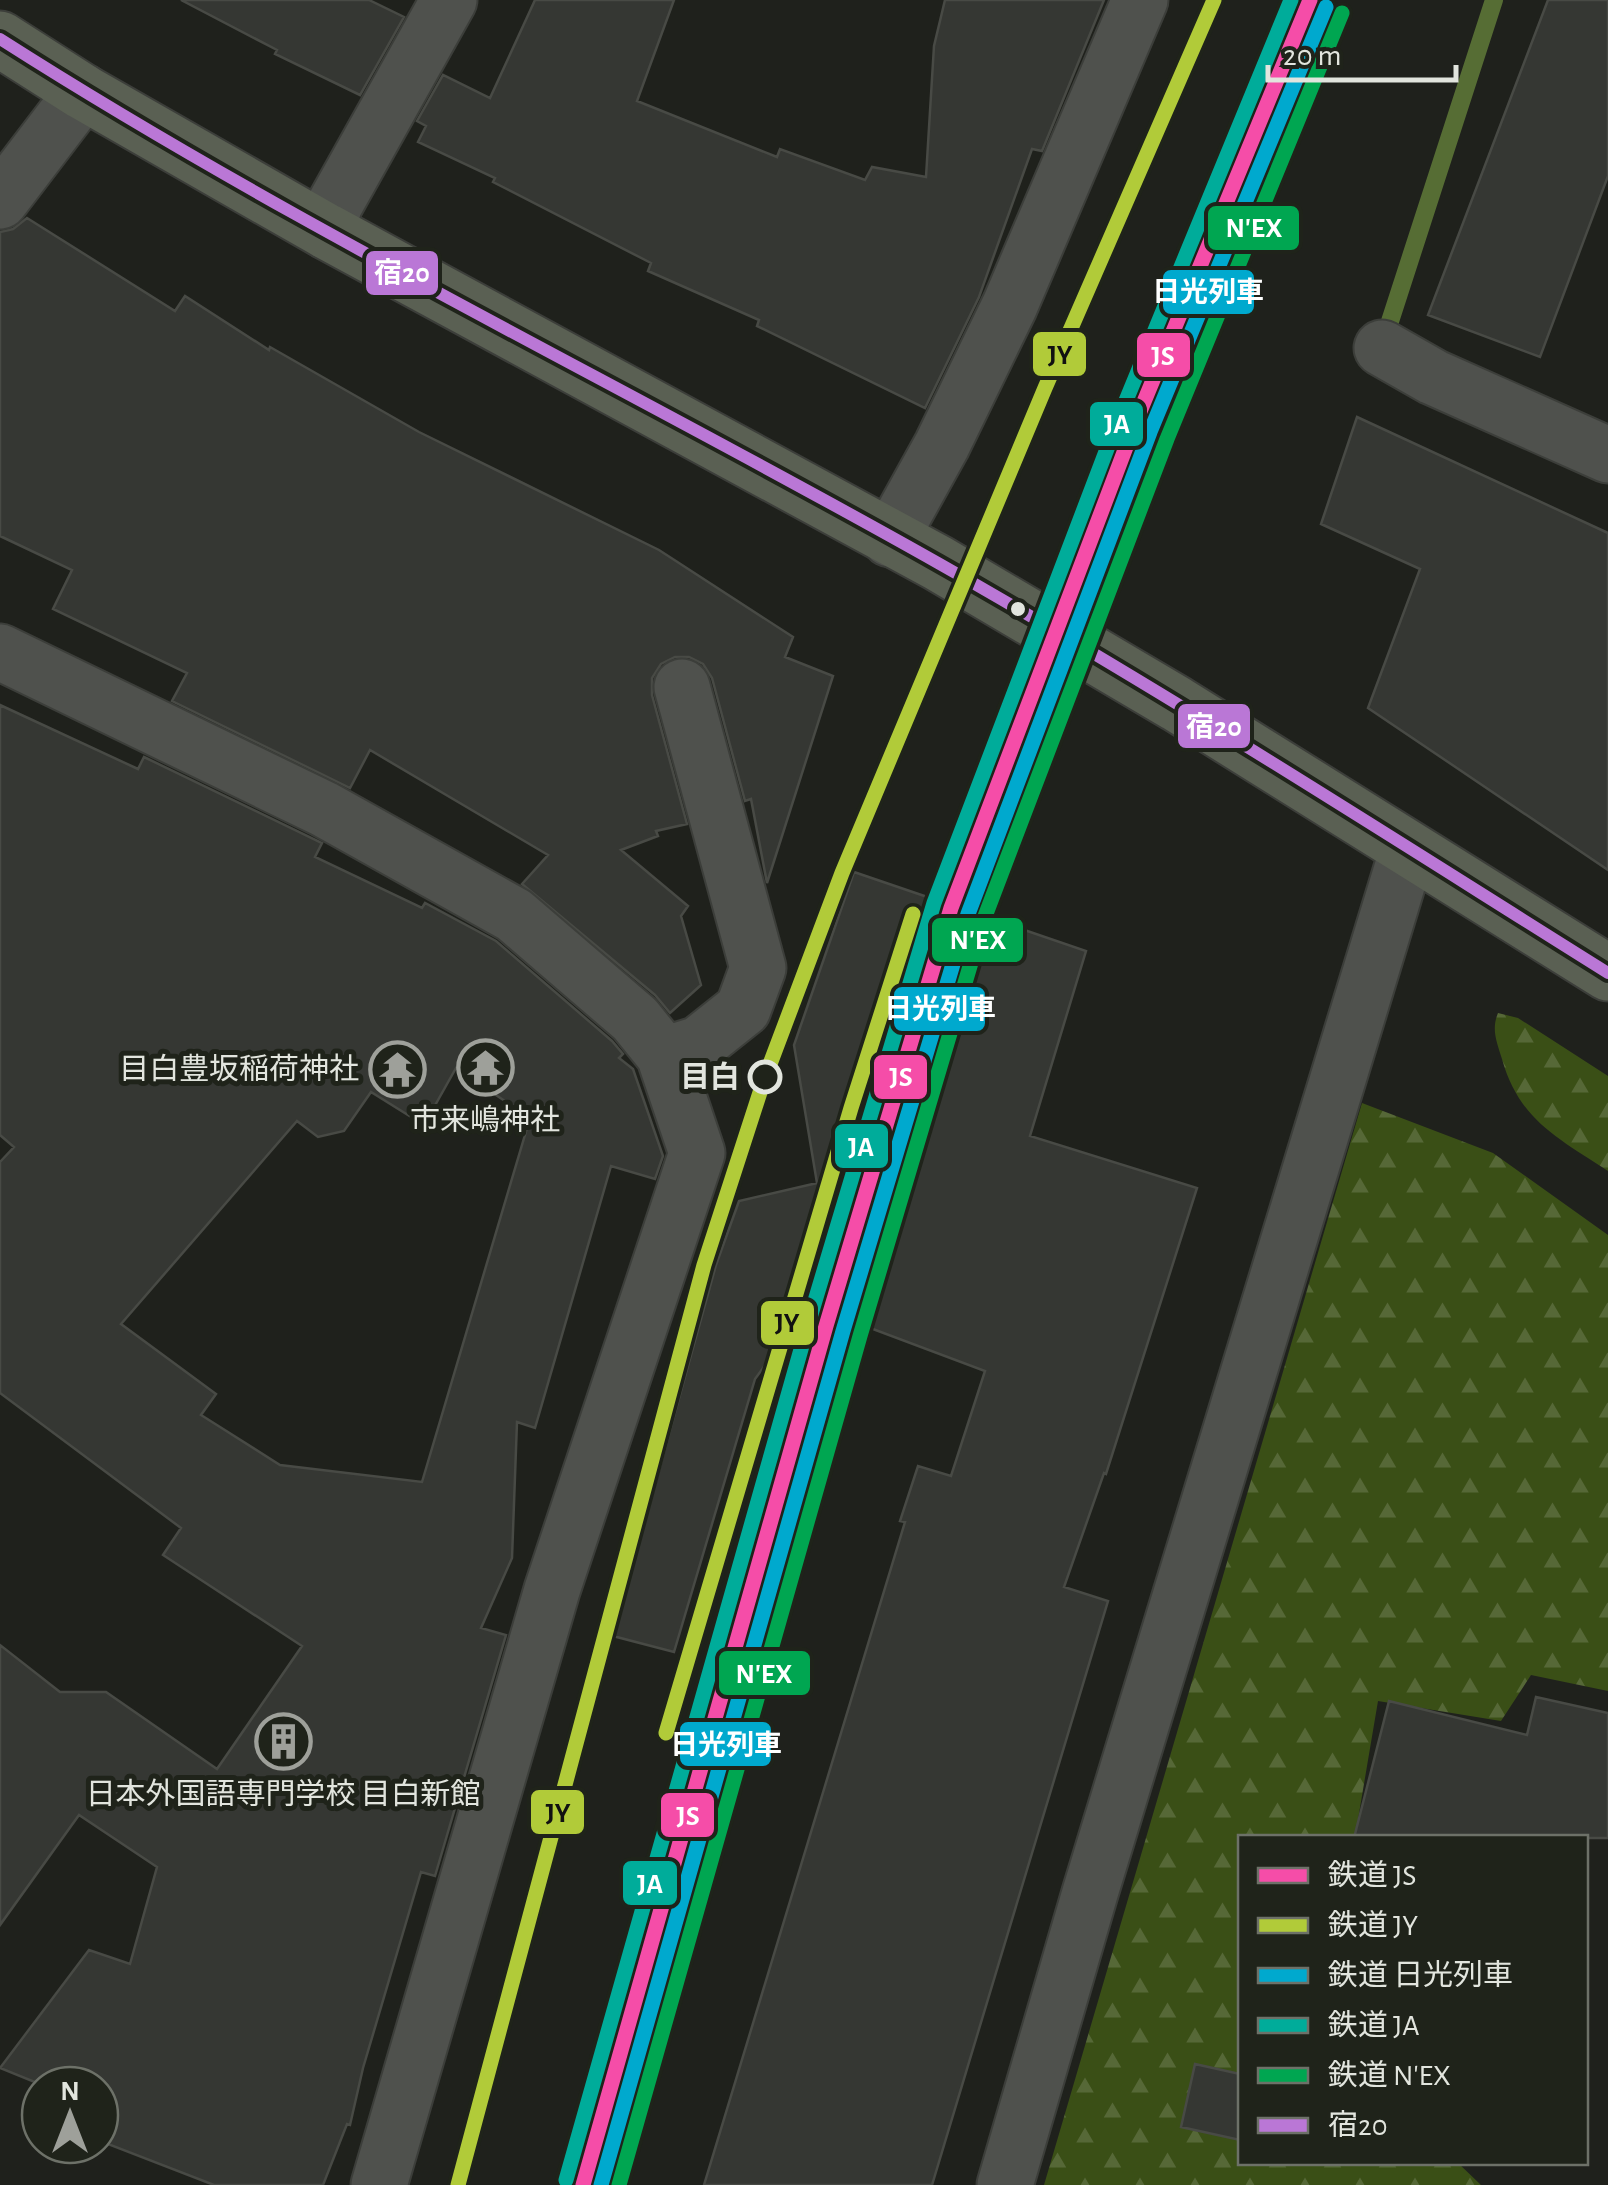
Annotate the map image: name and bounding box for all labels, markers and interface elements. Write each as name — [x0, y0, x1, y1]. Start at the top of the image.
scale bar — [1268, 20, 1456, 82]
text: 20 m — [1283, 41, 1341, 71]
line badge: N'EX — [1206, 204, 1301, 252]
text: N'EX — [1226, 215, 1282, 243]
line badge: 宿20 — [364, 249, 440, 297]
text: 宿20 — [374, 258, 430, 288]
line badge: 日光列車 — [1161, 268, 1256, 316]
text: 日光列車 — [1152, 277, 1264, 307]
line badge: JY — [1031, 330, 1088, 378]
line badge: JS — [1135, 331, 1192, 379]
text: JY — [1047, 342, 1073, 370]
text: JS — [1151, 343, 1175, 371]
line badge: JA — [1088, 400, 1145, 448]
text: JA — [1104, 411, 1130, 439]
unlabelled marker — [1008, 599, 1028, 619]
line badge: 宿20 — [1176, 702, 1252, 750]
text: 宿20 — [1186, 712, 1242, 742]
line badge: N'EX — [930, 916, 1025, 964]
text: N'EX — [950, 927, 1006, 955]
line badge: 日光列車 — [892, 985, 987, 1033]
text: 日光列車 — [884, 994, 996, 1024]
temple icon: 市来嶋神社 — [455, 1038, 515, 1098]
temple icon: 目白豊坂稲荷神社 — [368, 1039, 428, 1099]
place label: 目白豊坂稲荷神社 — [119, 1053, 359, 1085]
line badge: JS — [872, 1053, 929, 1101]
place label: 目白 — [680, 1061, 740, 1093]
marker: 目白 — [749, 1061, 781, 1093]
text: JS — [889, 1064, 913, 1092]
place label: 市来嶋神社 — [410, 1104, 560, 1136]
line badge: JA — [833, 1122, 890, 1170]
text: JA — [848, 1134, 874, 1162]
line badge: JY — [759, 1299, 816, 1347]
text: JY — [774, 1310, 800, 1338]
line badge: N'EX — [717, 1649, 812, 1697]
text: N'EX — [736, 1661, 792, 1689]
building icon: 日本外国語専門学校 目白新館 — [253, 1711, 313, 1771]
line badge: 日光列車 — [678, 1720, 773, 1768]
text: 日光列車 — [670, 1730, 782, 1760]
place label: 日本外国語専門学校 目白新館 — [86, 1778, 480, 1810]
line badge: JY — [529, 1788, 586, 1836]
line badge: JS — [659, 1791, 716, 1839]
text: JY — [545, 1800, 571, 1828]
text: JS — [676, 1803, 700, 1831]
legend — [1238, 1835, 1588, 2165]
line badge: JA — [621, 1859, 679, 1907]
text: 鉄道 JS — [1328, 1859, 1416, 1891]
text: JA — [637, 1871, 663, 1899]
text: 鉄道 JY — [1328, 1909, 1418, 1941]
text: 鉄道 日光列車 — [1328, 1959, 1513, 1991]
text: 鉄道 JA — [1328, 2009, 1420, 2041]
text: 鉄道 N'EX — [1328, 2059, 1451, 2091]
north arrow — [20, 2065, 120, 2165]
text: N — [60, 2078, 80, 2106]
text: 宿20 — [1328, 2110, 1388, 2141]

